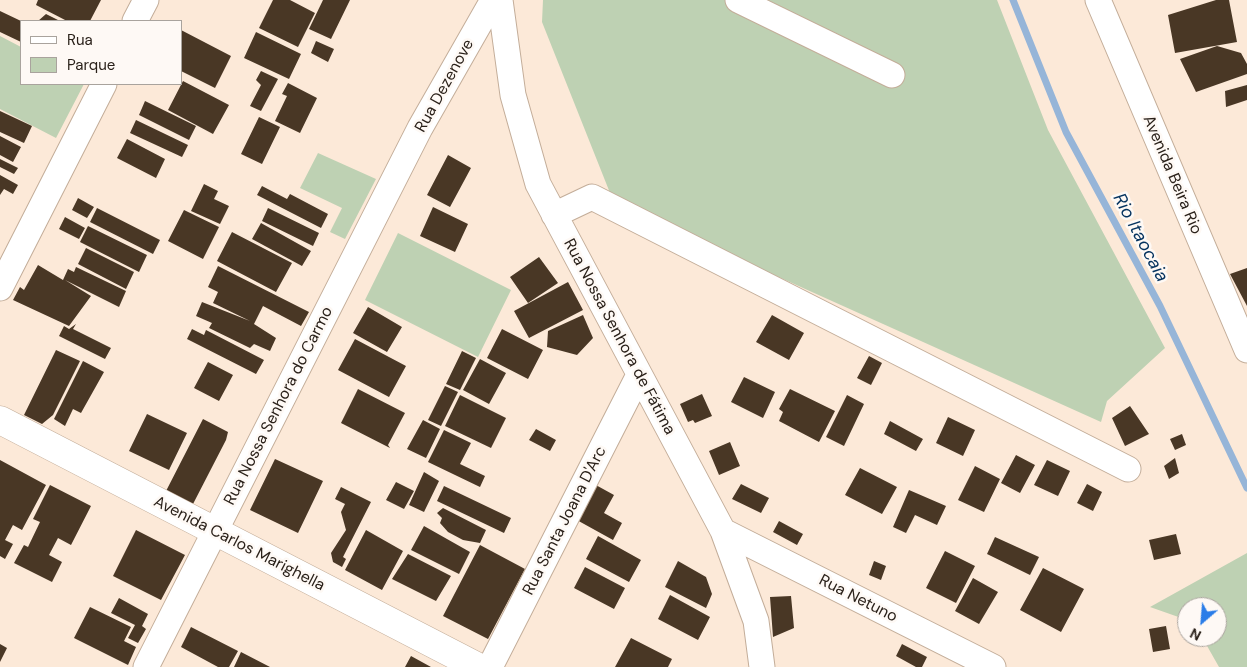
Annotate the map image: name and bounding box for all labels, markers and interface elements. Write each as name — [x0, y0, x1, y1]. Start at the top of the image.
legend — [20, 20, 182, 85]
text: Rua — [67, 30, 93, 50]
street label: Rua Dezenove — [412, 36, 478, 136]
text: Parque — [67, 55, 115, 75]
street label: Avenida Beira Rio — [1138, 113, 1206, 237]
water label: Rio Itaocaia — [1108, 190, 1172, 286]
street label: Rua Nossa Senhora de Fátima — [559, 236, 679, 438]
street label: Rua Nossa Senhora do Carmo — [221, 304, 337, 508]
street label: Rua Santa Joana D'Arc — [519, 443, 611, 599]
street label: Avenida Carlos Marighella — [150, 492, 328, 596]
street label: Rua Netuno — [815, 571, 901, 627]
north arrow — [1177, 597, 1227, 647]
text: N — [1187, 624, 1204, 645]

